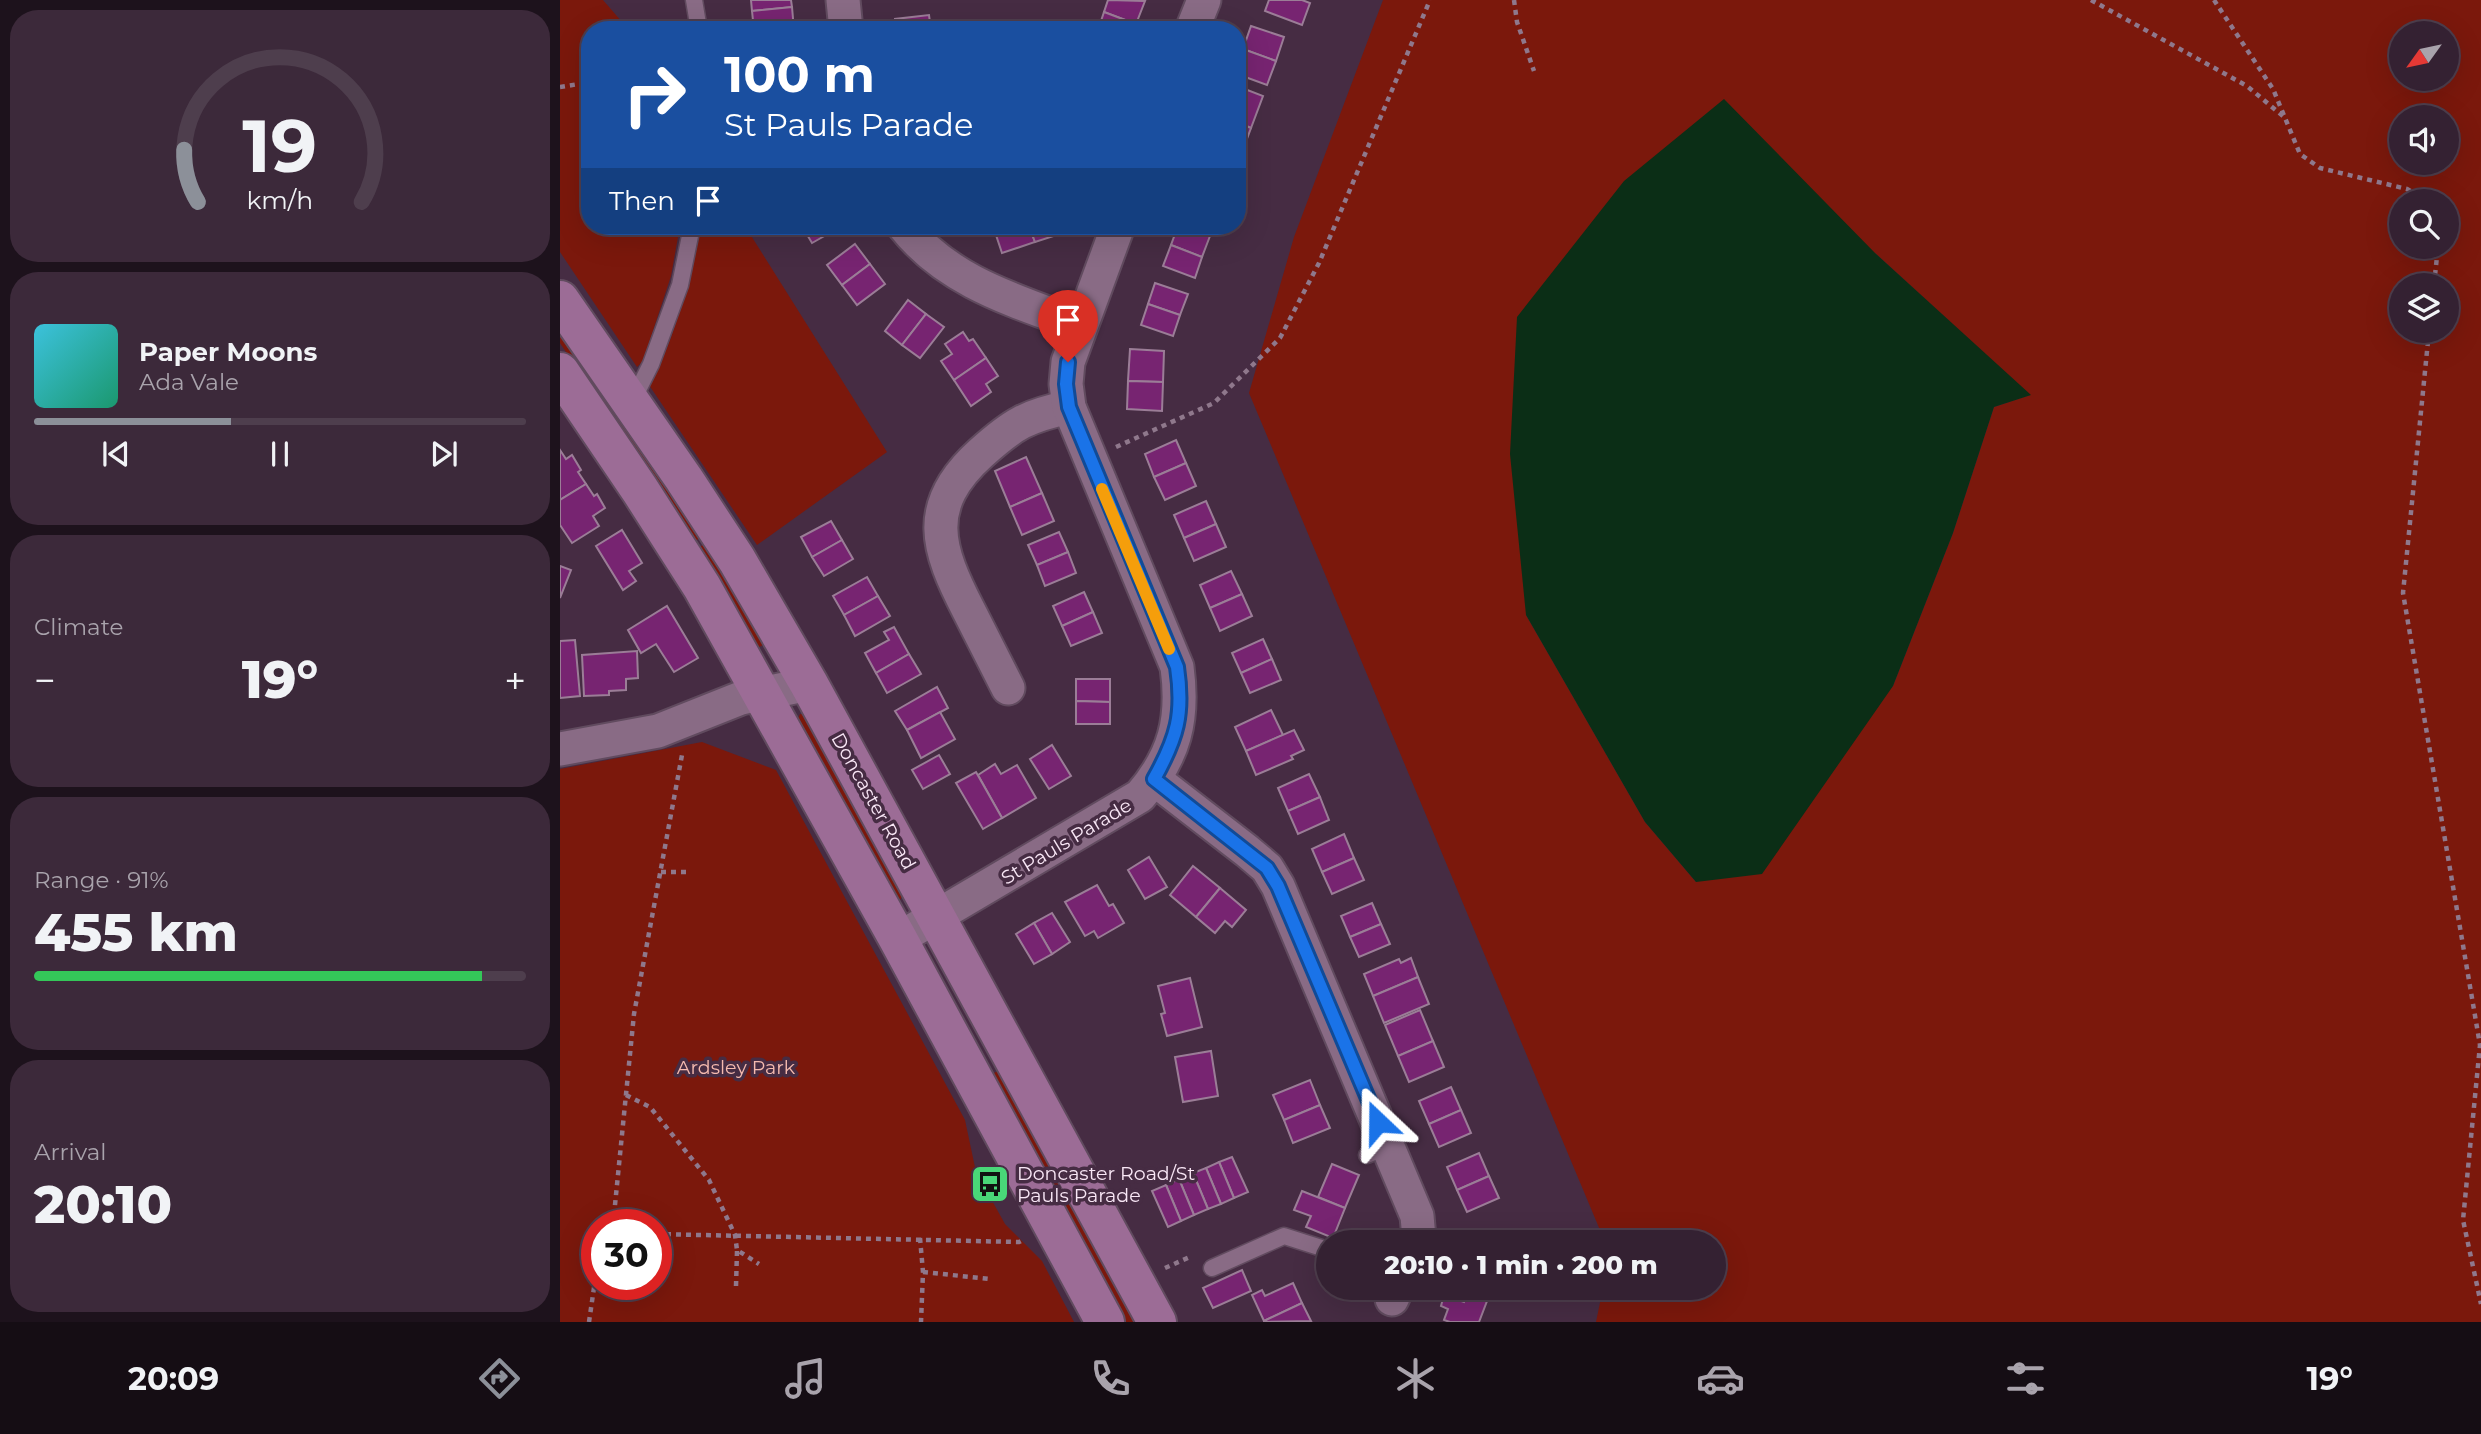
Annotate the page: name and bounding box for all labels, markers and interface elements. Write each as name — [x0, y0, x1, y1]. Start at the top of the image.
north arrow — [2389, 21, 2459, 91]
map controls — [2389, 21, 2459, 343]
text: 100 m — [724, 45, 875, 104]
icon: right — [609, 49, 700, 140]
text: 19 — [243, 103, 317, 191]
text: St Pauls Parade — [724, 105, 973, 144]
button: sound — [2389, 105, 2459, 175]
icon: arrive — [689, 182, 727, 220]
text: km/h — [247, 185, 313, 215]
text: Then — [609, 185, 675, 217]
button: search — [2389, 189, 2459, 259]
button: layers — [2389, 273, 2459, 343]
pin — [1038, 290, 1098, 362]
icon: arrive — [1049, 301, 1087, 339]
text: Paper Moons — [139, 336, 317, 368]
text: Ada Vale — [139, 368, 239, 396]
icon: previous — [97, 435, 135, 473]
icon: pause — [261, 435, 299, 473]
icon: next — [425, 435, 463, 473]
text: Climate — [34, 613, 123, 641]
text: 19° — [242, 648, 318, 711]
text: − — [34, 657, 56, 704]
text: + — [504, 657, 526, 704]
street label: Doncaster Road — [826, 729, 921, 874]
street label: St Pauls Parade — [997, 793, 1136, 889]
text: Range · 91% — [34, 866, 169, 894]
text: 455 km — [34, 901, 238, 964]
park label: Ardsley Park — [677, 1056, 796, 1079]
position arrow — [1341, 1085, 1415, 1159]
text: Arrival — [34, 1138, 107, 1166]
place label: Doncaster Road/St Pauls Parade — [1017, 1162, 1195, 1207]
bus stop icon: Doncaster Road/St Pauls Parade — [969, 1163, 1011, 1205]
text: 20:10 — [34, 1173, 172, 1236]
speed limit sign: 30 — [581, 1209, 672, 1300]
text: 20:10 · 1 min · 200 m — [1384, 1249, 1658, 1281]
icon: directions — [475, 1354, 524, 1403]
icon: music — [781, 1354, 830, 1403]
icon: phone — [1086, 1354, 1135, 1403]
icon: climate — [1391, 1354, 1440, 1403]
icon: car — [1696, 1354, 1745, 1403]
icon: filters — [2001, 1354, 2050, 1403]
text: 20:09 — [128, 1359, 219, 1398]
text: 19° — [2307, 1359, 2353, 1398]

